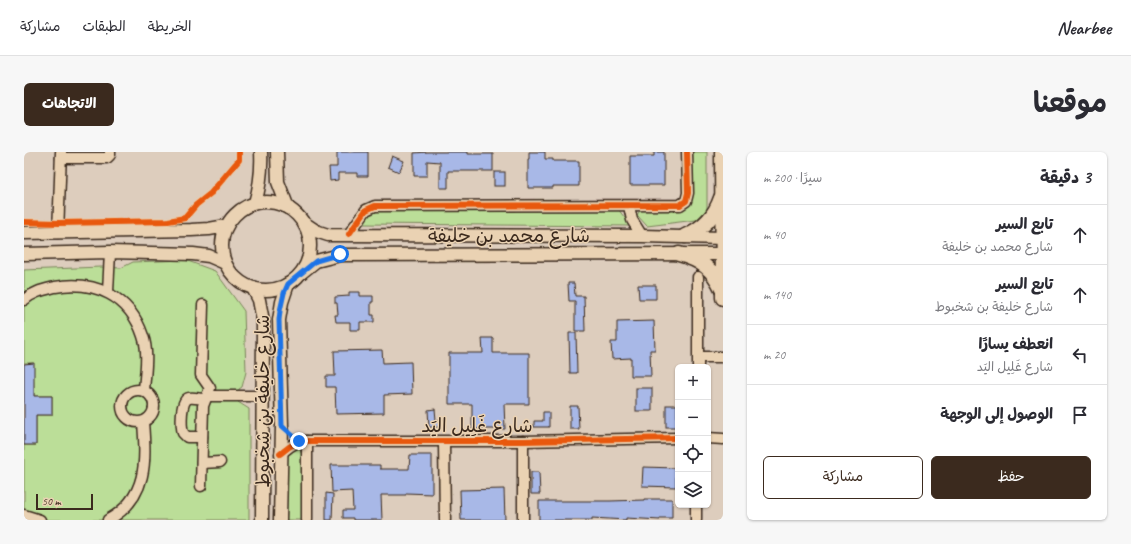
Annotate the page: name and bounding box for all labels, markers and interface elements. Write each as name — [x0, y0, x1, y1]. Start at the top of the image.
text: Nearbee — [1057, 16, 1111, 40]
text: مشاركة — [20, 18, 60, 35]
text: الطبقات — [82, 18, 126, 35]
text: الخريطة — [148, 18, 191, 35]
button: الاتجاهات — [24, 83, 114, 126]
text: موقعنا — [1033, 85, 1107, 120]
text: 3 دقيقة — [1040, 167, 1091, 188]
text: سيرًا · 200 m — [763, 170, 822, 186]
text: تابع السير — [996, 215, 1053, 234]
street label: شارع محمد بن خليفة — [428, 224, 590, 249]
icon: ahead — [1069, 224, 1091, 246]
text: 40 m — [763, 227, 785, 243]
text: شارع محمد بن خليفة — [942, 239, 1053, 255]
route start — [331, 245, 349, 263]
text: تابع السير — [996, 275, 1053, 294]
icon: ahead — [1069, 284, 1091, 306]
text: 140 m — [763, 287, 791, 303]
text: شارع خليفة بن شخبوط — [935, 299, 1053, 315]
street label: شارع خليفة بن شخبوط — [251, 315, 276, 487]
text: انعطف يسارًا — [978, 335, 1053, 354]
icon: left — [1069, 344, 1091, 366]
text: 20 m — [763, 347, 785, 363]
text: شارع غَلِيل اليَد — [977, 359, 1053, 375]
map controls — [675, 364, 711, 508]
button: + — [675, 364, 711, 400]
button: − — [675, 400, 711, 436]
icon: arrive — [1069, 404, 1091, 426]
text: الوصول إلى الوجهة — [940, 405, 1053, 424]
street label: شارع غَلِيل اليَد — [421, 414, 533, 439]
route end — [290, 432, 308, 450]
button: locate — [675, 436, 711, 472]
button: مشاركة — [763, 456, 923, 499]
button: حفظ — [931, 456, 1091, 499]
button: layers — [675, 472, 711, 508]
scale bar — [36, 492, 93, 511]
text: 50 m — [42, 494, 61, 508]

